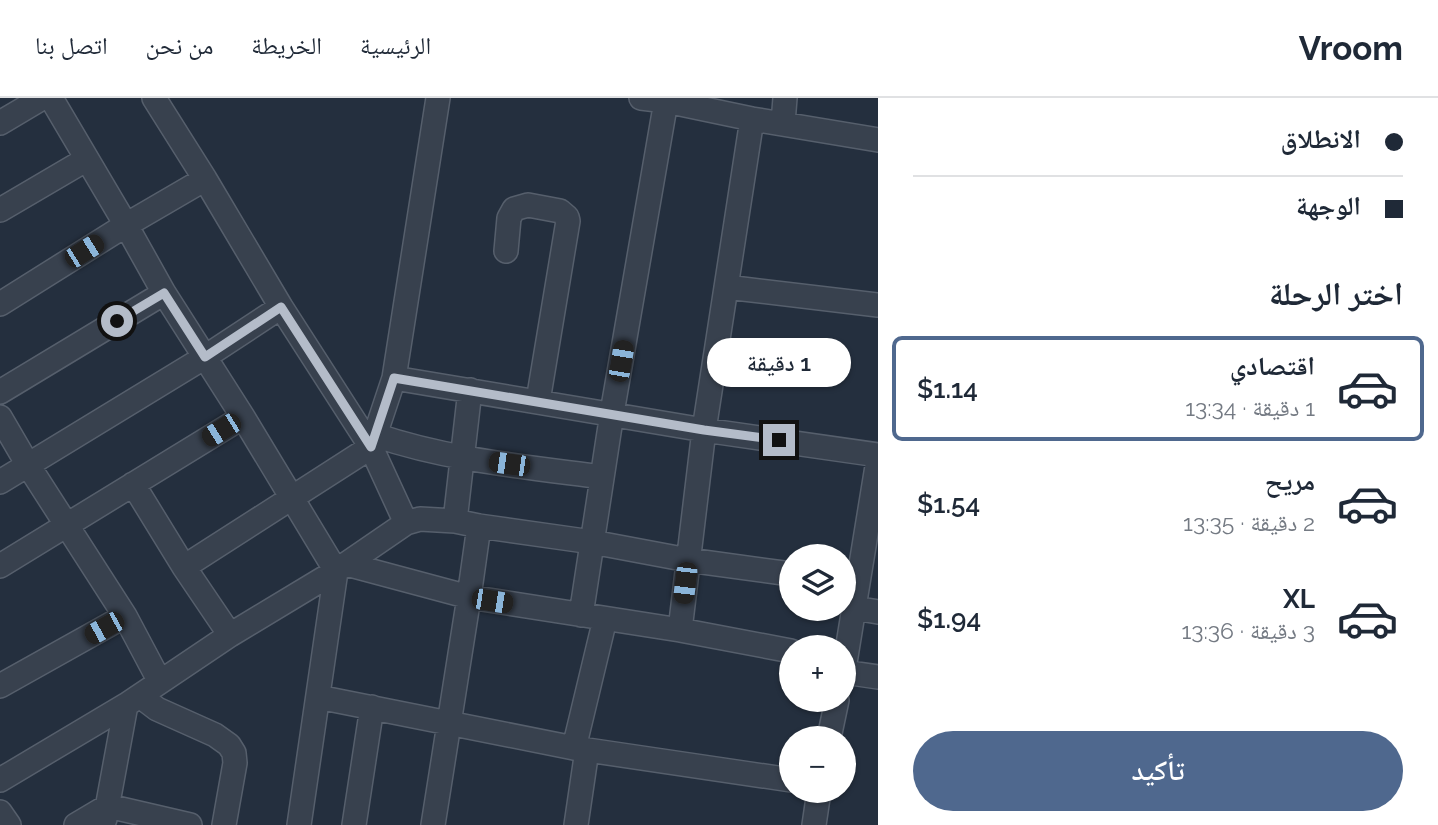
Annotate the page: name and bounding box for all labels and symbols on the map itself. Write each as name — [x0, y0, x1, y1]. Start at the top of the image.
car — [61, 231, 108, 271]
route start — [101, 305, 133, 337]
car — [608, 338, 635, 384]
callout: 1 دقيقة — [707, 338, 851, 388]
car — [198, 410, 245, 450]
route end — [763, 424, 795, 456]
car — [487, 451, 532, 477]
car — [673, 561, 698, 605]
car — [470, 587, 515, 615]
car — [81, 609, 128, 647]

